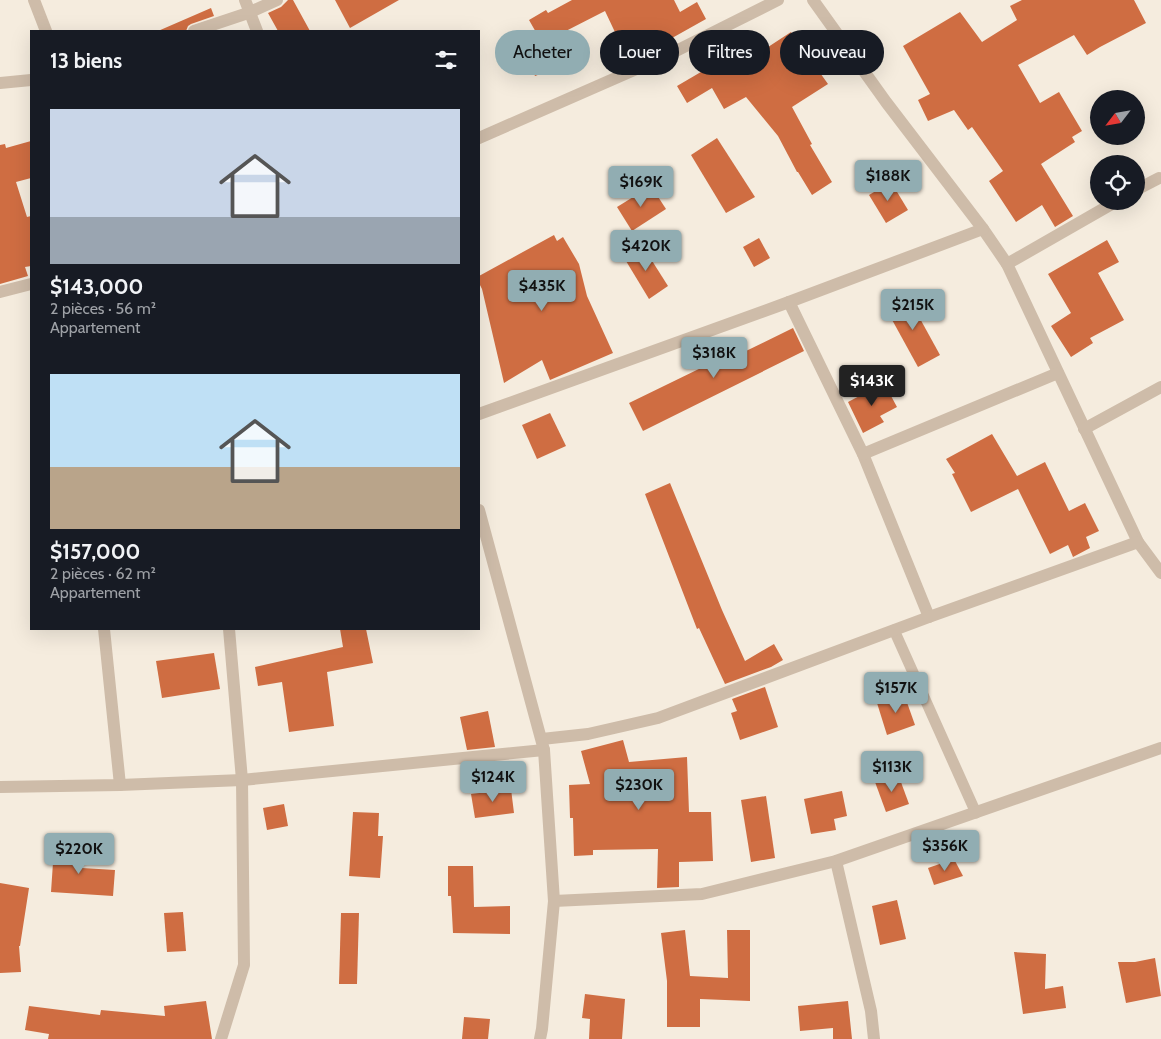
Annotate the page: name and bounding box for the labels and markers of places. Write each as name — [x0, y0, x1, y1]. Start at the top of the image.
pin: $188K — [853, 160, 923, 202]
pin: $169K — [606, 166, 676, 208]
pin: $420K — [611, 230, 681, 272]
pin: $435K — [507, 270, 577, 312]
pin: $215K — [878, 288, 948, 331]
pin: $318K — [679, 336, 749, 379]
pin: $143K — [837, 364, 907, 407]
pin: $157K — [861, 672, 931, 714]
pin: $113K — [857, 750, 927, 793]
pin: $124K — [458, 760, 528, 803]
pin: $230K — [604, 768, 674, 811]
pin: $356K — [910, 830, 980, 872]
pin: $220K — [44, 832, 114, 875]

